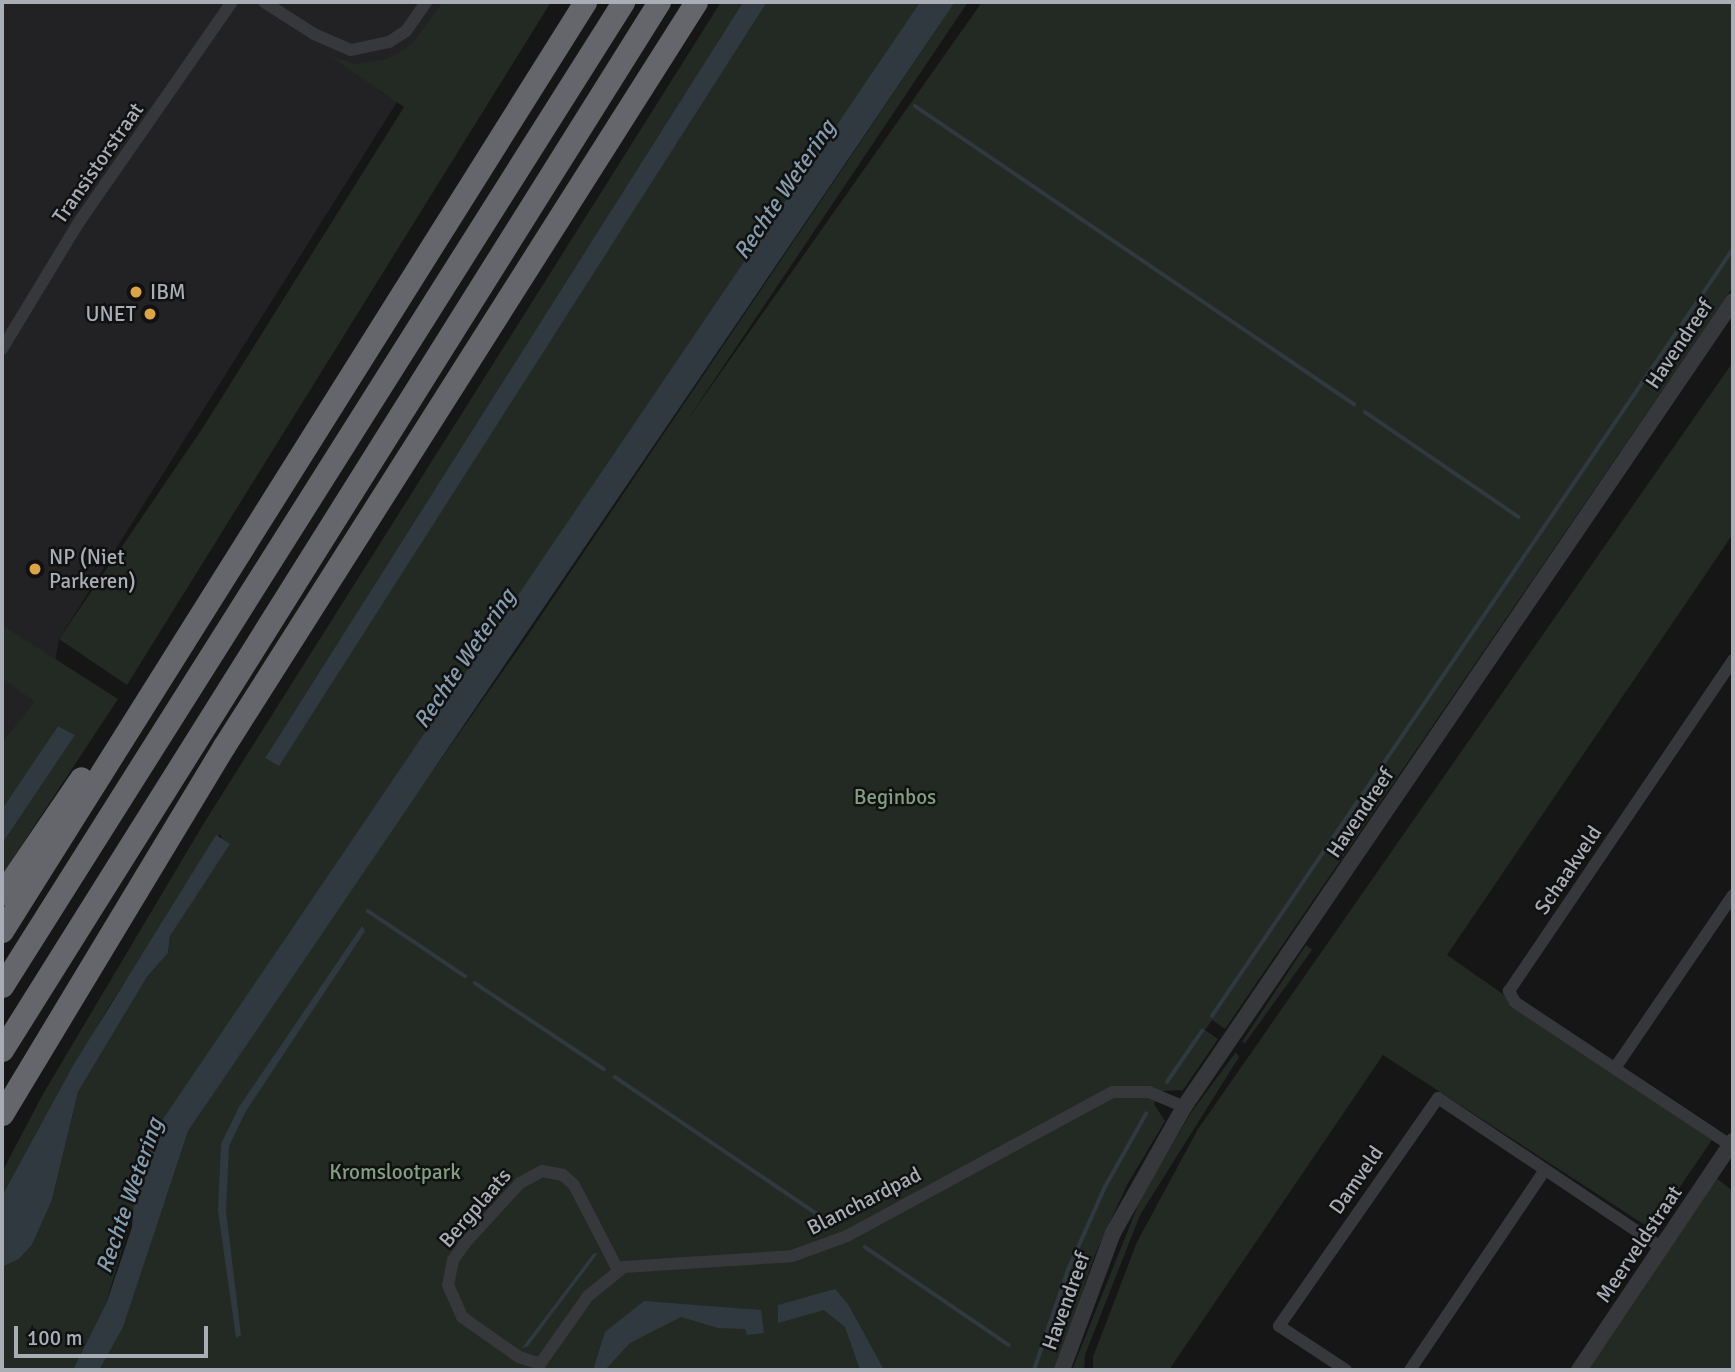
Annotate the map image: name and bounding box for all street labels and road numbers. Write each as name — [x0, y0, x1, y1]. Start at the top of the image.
street label: Transistorstraat — [47, 98, 149, 228]
street label: Havendreef — [1640, 295, 1718, 393]
street label: Havendreef — [1321, 764, 1399, 862]
street label: Schaakveld — [1529, 821, 1607, 919]
street label: Damveld — [1323, 1141, 1389, 1219]
street label: Blanchardpad — [803, 1162, 925, 1240]
street label: Bergplaats — [434, 1163, 516, 1253]
street label: Meerveldstraat — [1591, 1181, 1687, 1307]
street label: Havendreef — [1037, 1249, 1095, 1353]

